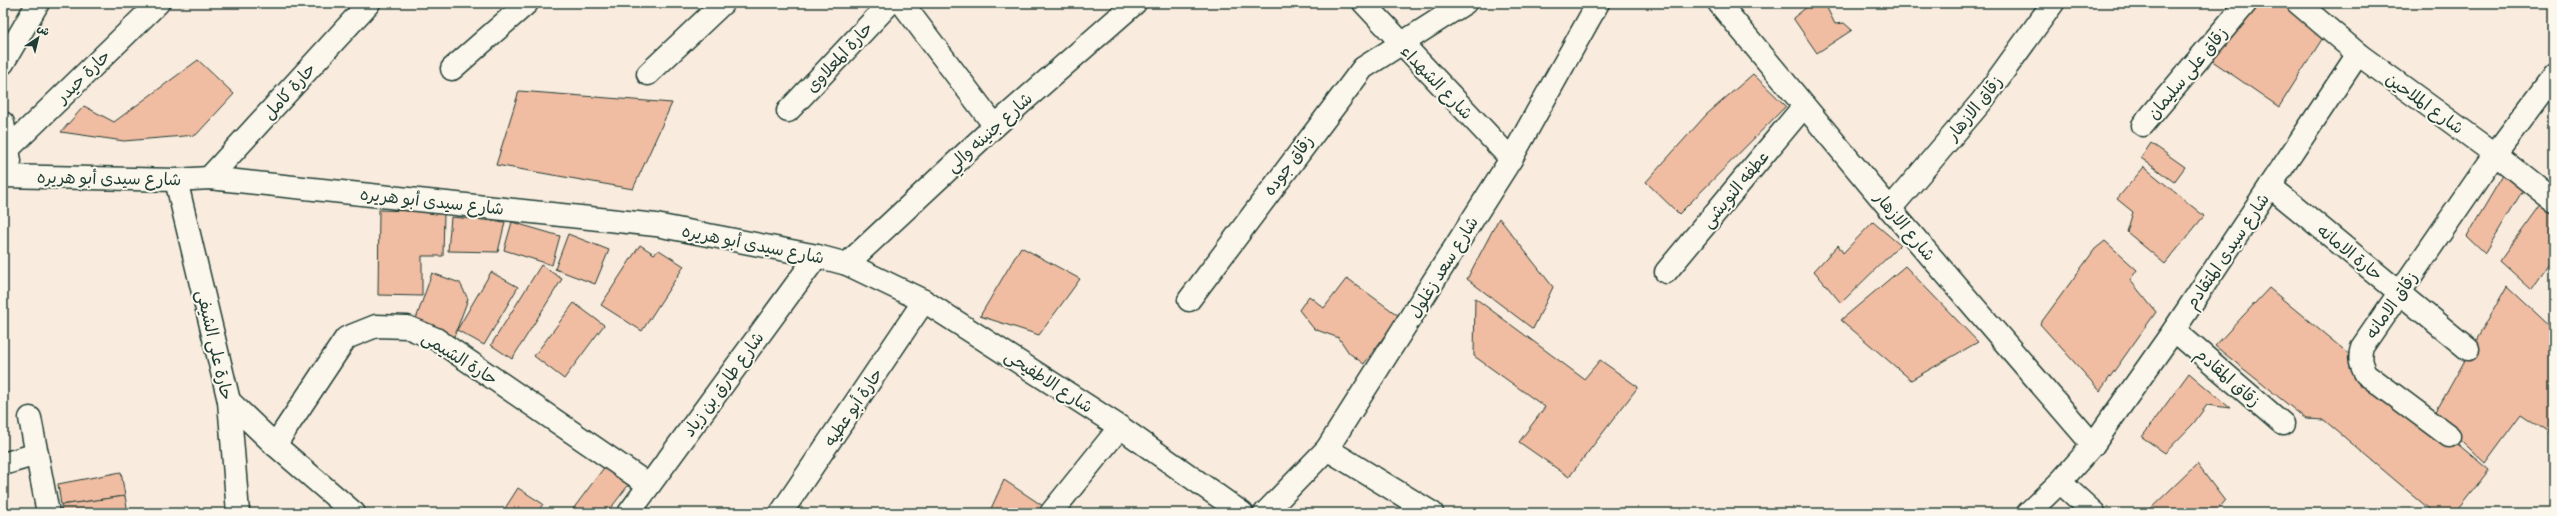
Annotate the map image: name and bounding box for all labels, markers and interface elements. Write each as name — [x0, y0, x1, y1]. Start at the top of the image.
north arrow — [18, 18, 58, 58]
street label: حارة المعلاوى — [801, 18, 877, 96]
text: ش — [35, 21, 52, 39]
street label: زقاق على سليمان — [2143, 23, 2232, 124]
street label: شارع الشهداء — [1395, 41, 1477, 125]
street label: حارة حيدر — [50, 45, 114, 108]
street label: حارة كامل — [258, 59, 320, 123]
street label: شارع الملاحين — [2381, 68, 2468, 140]
street label: زقاق الازهار — [1941, 72, 2006, 145]
street label: شارع جنينه والي — [942, 88, 1040, 180]
street label: زقاق جوده — [1259, 131, 1318, 200]
street label: عطفه النويشى — [1697, 146, 1774, 232]
street label: شارع سيدى أبو هريره — [37, 167, 181, 191]
street label: شارع سيدى أبو هريره — [359, 183, 505, 220]
street label: شارع الازهار — [1868, 187, 1940, 266]
street label: شارع سيدى المتقادم — [2181, 189, 2276, 315]
street label: شارع سعد زغلول — [1404, 213, 1484, 323]
street label: شارع سيدى أبو هريره — [680, 220, 826, 270]
street label: حارة الامانه — [2313, 220, 2387, 284]
street label: زقاق الامانه — [2361, 268, 2421, 342]
street label: حارة على الشيفى — [192, 288, 237, 402]
street label: حارة الشيمى — [418, 327, 501, 390]
street label: شارع طارق بن زياد — [678, 328, 769, 441]
street label: زقاق المقادم — [2189, 343, 2265, 414]
street label: شارع الاطفيحى — [1000, 345, 1097, 418]
street label: حارة أبو عطيه — [820, 364, 887, 451]

